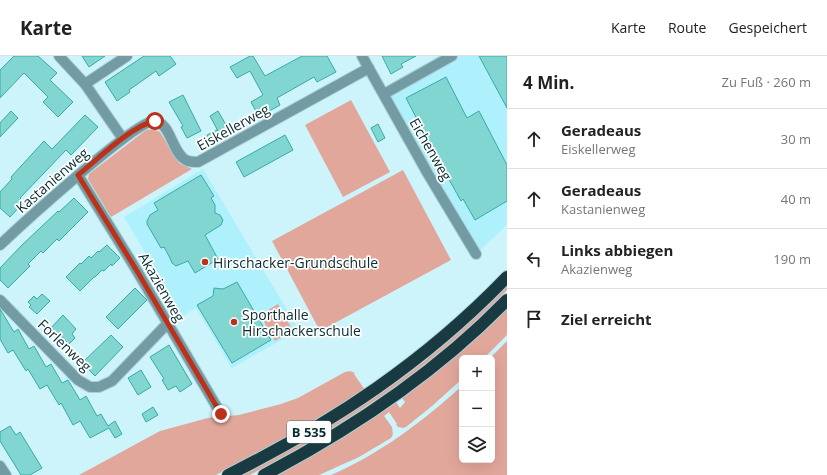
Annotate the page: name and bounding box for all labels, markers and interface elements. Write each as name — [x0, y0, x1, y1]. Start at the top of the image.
text: Karte — [20, 15, 72, 41]
text: Karte — [611, 18, 646, 37]
text: Route — [668, 18, 706, 37]
text: Gespeichert — [728, 18, 807, 37]
text: 4 Min. — [523, 71, 574, 94]
text: Zu Fuß · 260 m — [722, 73, 811, 91]
street label: Eiskellerweg — [193, 99, 273, 155]
route start — [146, 112, 164, 130]
street label: Eichenweg — [405, 114, 457, 184]
text: Geradeaus — [561, 120, 641, 140]
icon: ahead — [523, 128, 545, 150]
text: 30 m — [781, 130, 811, 148]
text: Eiskellerweg — [561, 140, 635, 158]
street label: Kastanienweg — [12, 143, 93, 217]
text: Geradeaus — [561, 180, 641, 200]
icon: ahead — [523, 188, 545, 210]
text: 40 m — [781, 190, 811, 208]
text: Kastanienweg — [561, 200, 645, 218]
text: Links abbiegen — [561, 240, 673, 260]
icon: left — [523, 248, 545, 270]
street label: Akazienweg — [135, 249, 190, 325]
text: 190 m — [773, 250, 811, 268]
place label: Hirschacker-Grundschule — [213, 253, 378, 272]
marker: Hirschacker-Grundschule — [200, 257, 210, 267]
text: Akazienweg — [561, 260, 632, 278]
place label: Sporthalle Hirschackerschule — [242, 305, 361, 340]
icon: arrive — [523, 308, 545, 330]
text: Ziel erreicht — [561, 309, 652, 329]
street label: Forlenweg — [34, 315, 96, 376]
marker: Sporthalle Hirschackerschule — [229, 317, 239, 327]
map controls — [459, 355, 495, 463]
button: + — [459, 355, 495, 391]
button: − — [459, 391, 495, 427]
route end — [212, 405, 230, 423]
road number: B 535 — [287, 421, 331, 443]
button: layers — [459, 427, 495, 463]

